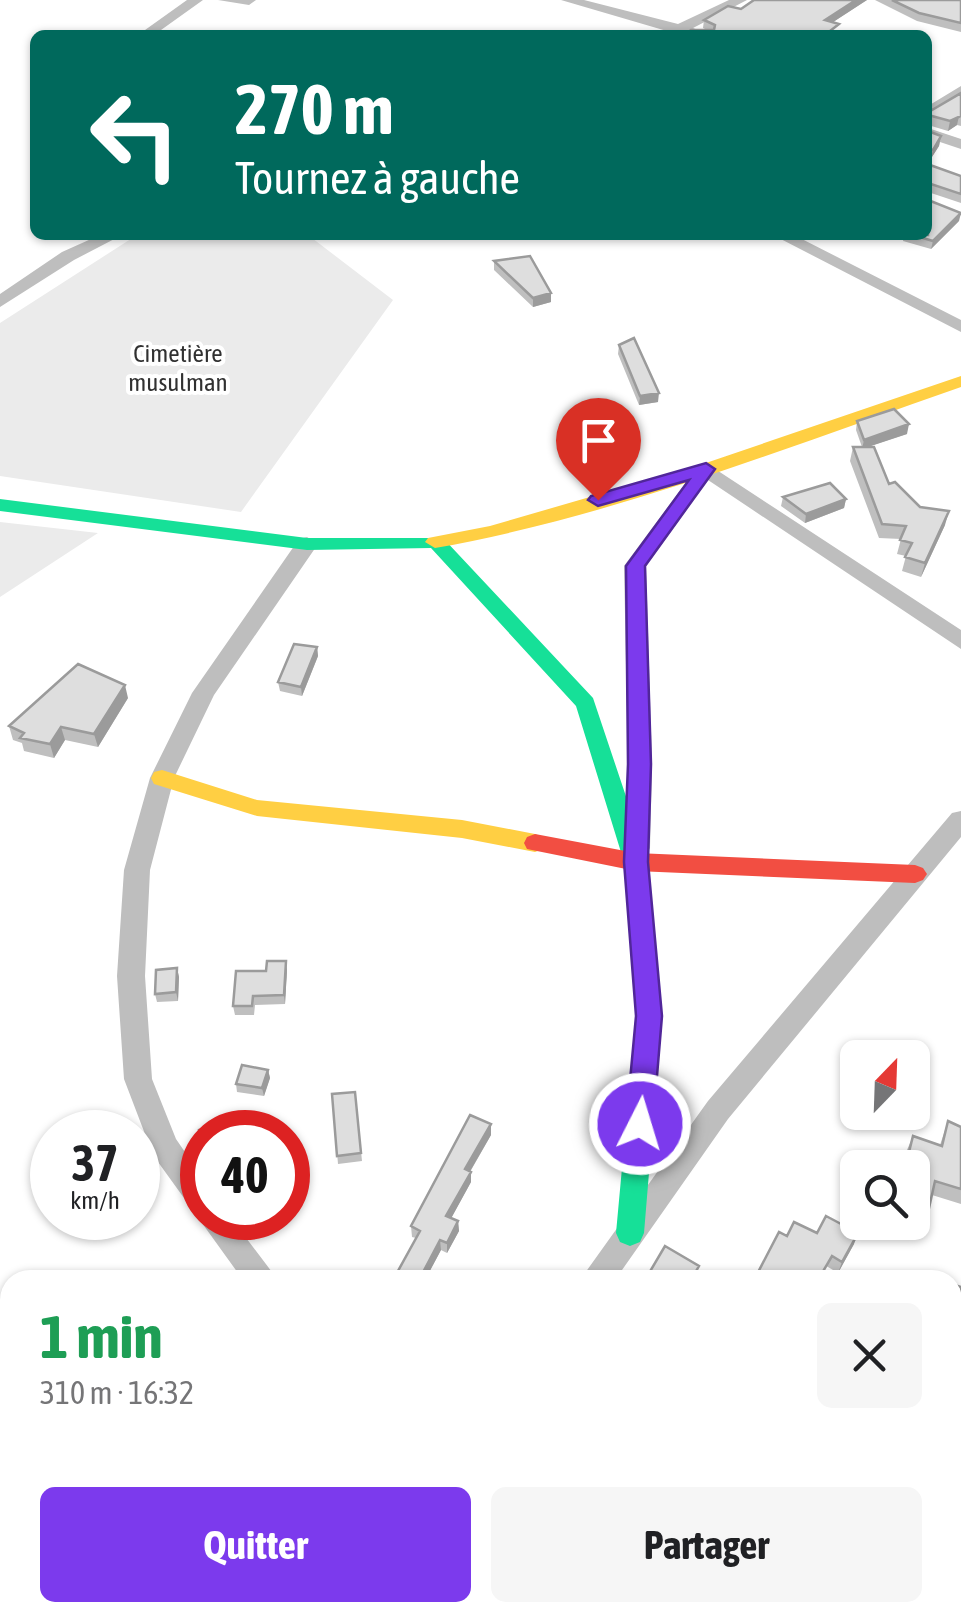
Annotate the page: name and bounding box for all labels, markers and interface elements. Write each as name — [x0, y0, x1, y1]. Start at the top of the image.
text: 270 m — [235, 69, 394, 149]
icon: left — [70, 70, 200, 200]
text: Tournez à gauche — [235, 152, 520, 204]
park label: Cimetière musulman — [128, 339, 228, 396]
pin — [556, 398, 641, 501]
icon: arrive — [571, 413, 626, 468]
north arrow — [840, 1040, 930, 1130]
map controls — [840, 1040, 930, 1240]
position arrow — [588, 1072, 692, 1176]
speed limit sign: 40 — [180, 1110, 310, 1240]
text: 37 — [71, 1134, 118, 1192]
button: search — [840, 1150, 930, 1240]
text: km/h — [70, 1186, 120, 1214]
text: 1 min — [40, 1302, 163, 1371]
button: close — [817, 1303, 922, 1408]
text: 310 m · 16:32 — [40, 1374, 194, 1411]
button: Quitter — [40, 1487, 471, 1602]
button: Partager — [491, 1487, 922, 1602]

